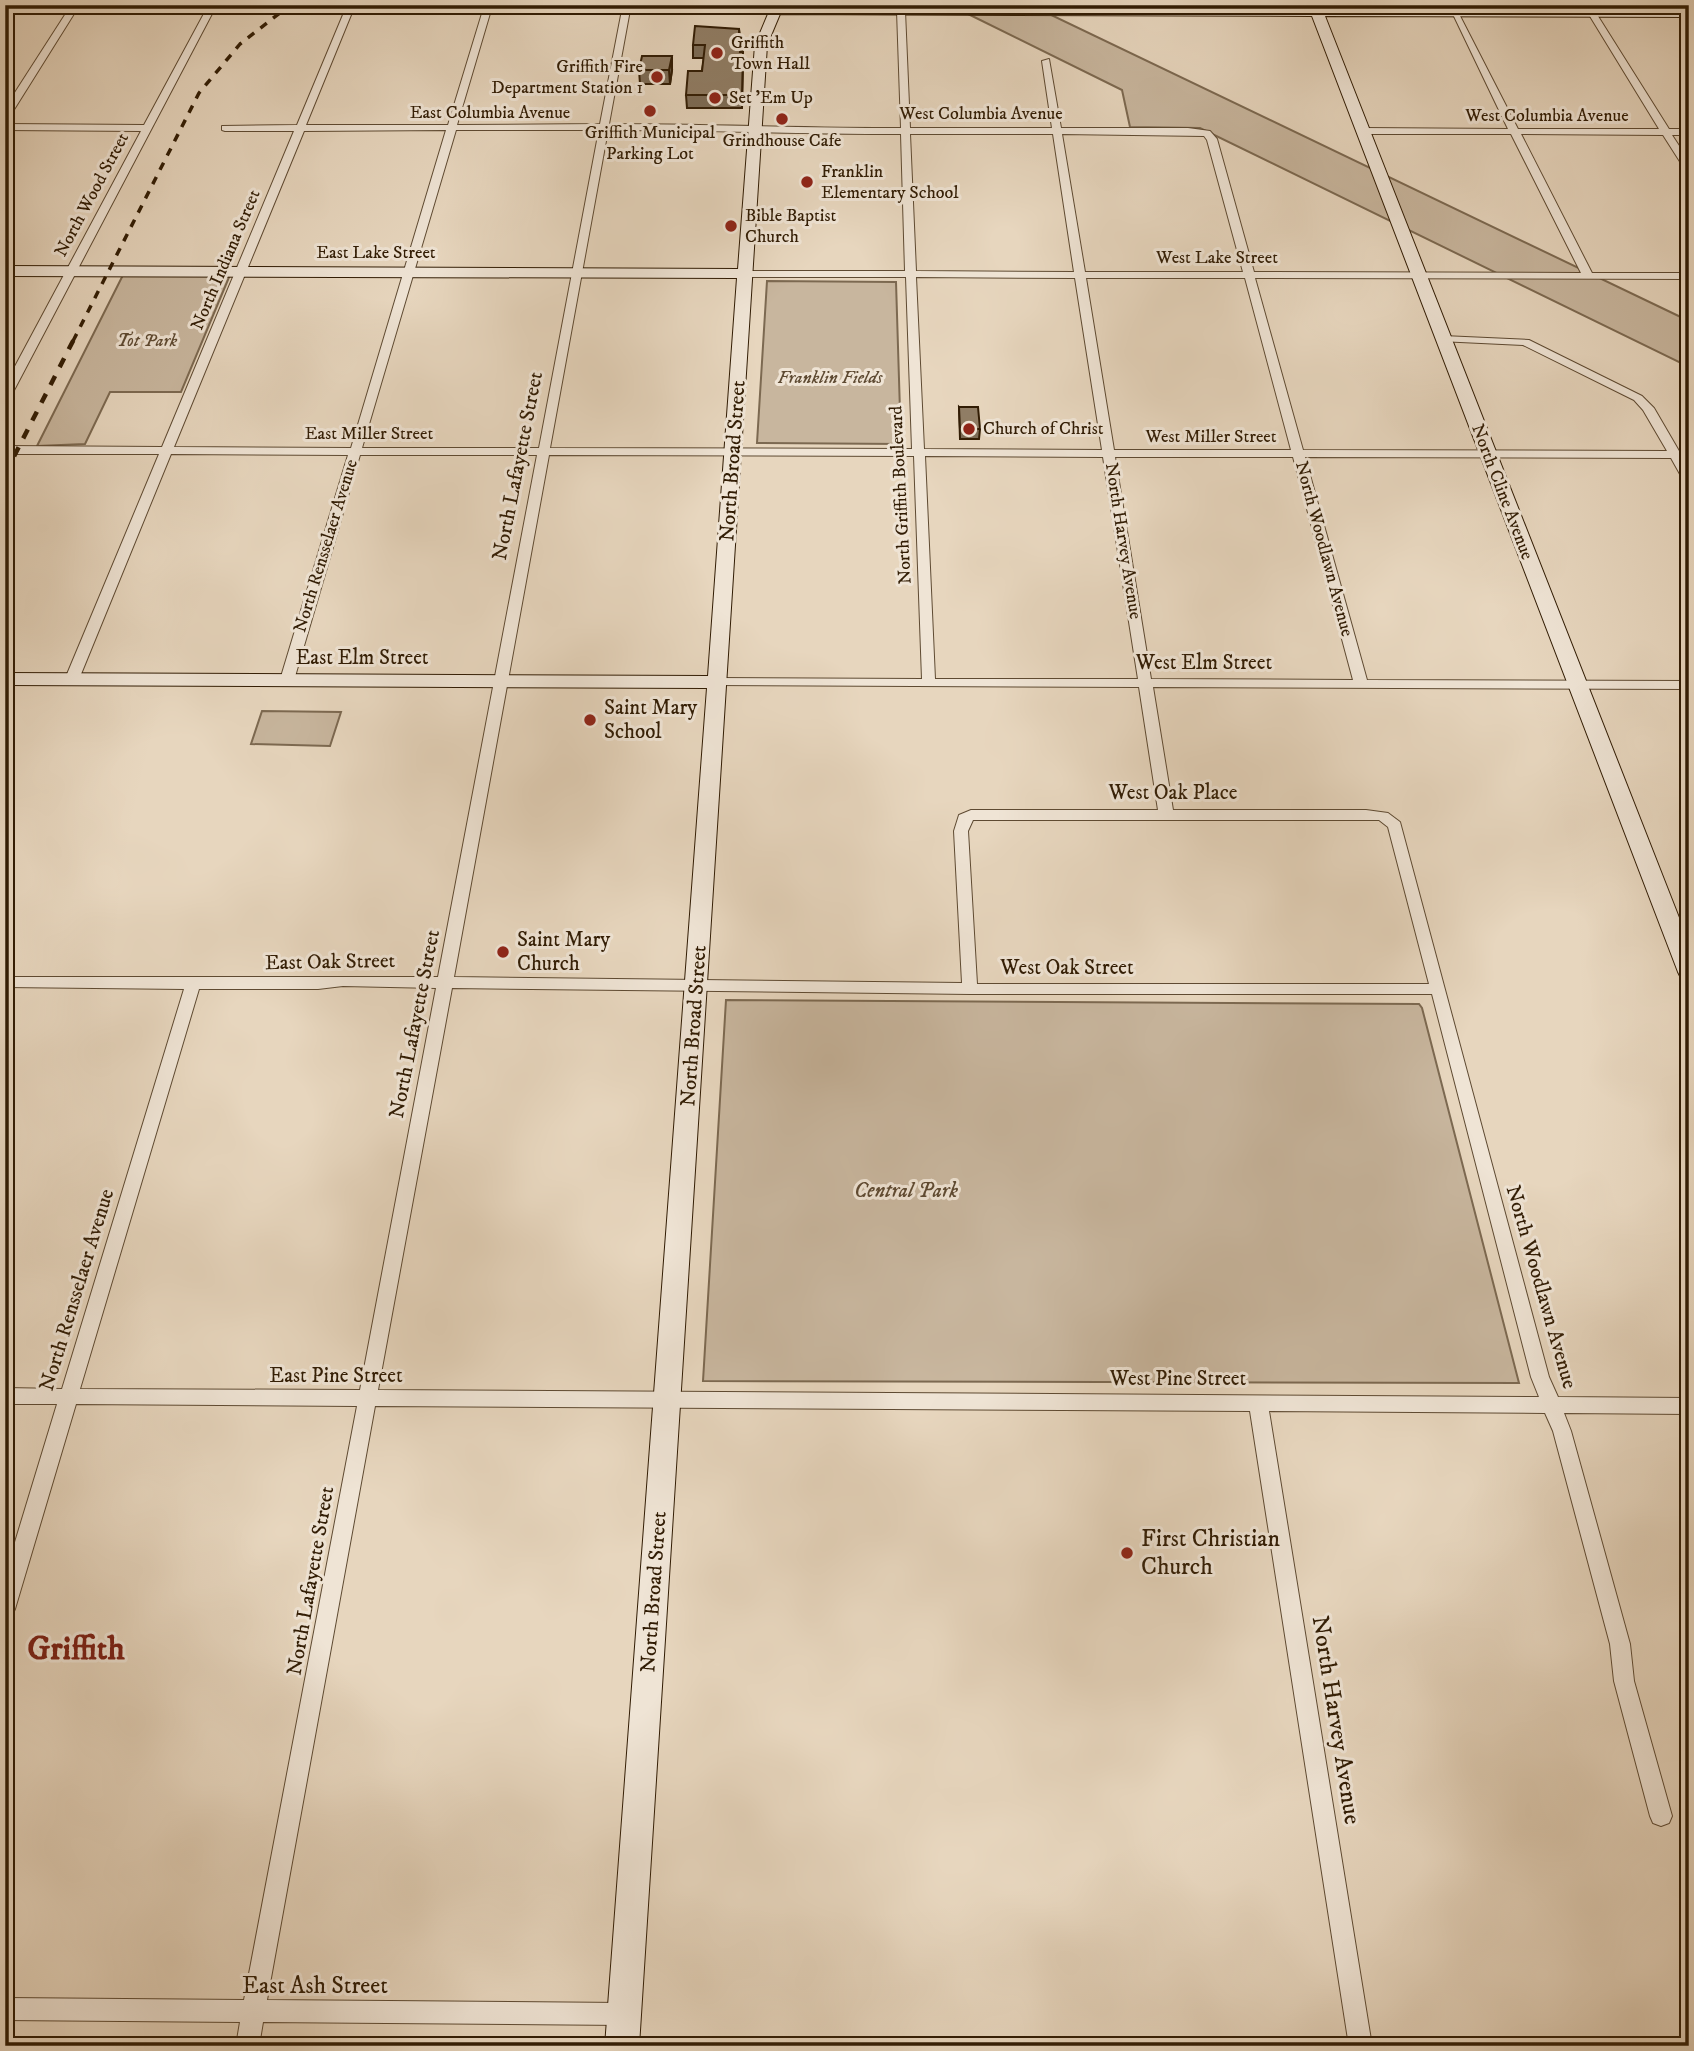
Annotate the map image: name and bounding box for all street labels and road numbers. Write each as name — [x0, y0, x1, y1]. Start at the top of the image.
street label: East Columbia Avenue — [410, 102, 570, 124]
street label: West Columbia Avenue — [898, 103, 1063, 125]
street label: West Columbia Avenue — [1464, 105, 1629, 127]
street label: North Wood Street — [50, 129, 134, 261]
street label: North Indiana Street — [186, 186, 266, 334]
street label: East Lake Street — [316, 242, 436, 264]
street label: West Lake Street — [1155, 247, 1278, 269]
street label: North Lafayette Street — [487, 369, 549, 562]
street label: North Broad Street — [714, 379, 752, 543]
street label: North Griffith Boulevard — [885, 405, 917, 585]
street label: North Cline Avenue — [1466, 421, 1538, 563]
street label: East Miller Street — [305, 423, 433, 445]
street label: West Miller Street — [1144, 426, 1277, 448]
street label: North Rensselaer Avenue — [289, 457, 363, 635]
street label: North Woodlawn Avenue — [1290, 459, 1358, 639]
street label: North Harvey Avenue — [1100, 461, 1146, 621]
street label: East Elm Street — [295, 645, 429, 671]
street label: West Elm Street — [1135, 650, 1272, 676]
street label: West Oak Place — [1108, 780, 1238, 806]
street label: North Lafayette Street — [384, 927, 446, 1120]
street label: North Broad Street — [675, 944, 713, 1108]
street label: East Oak Street — [265, 948, 396, 976]
street label: West Oak Street — [999, 955, 1134, 981]
street label: North Woodlawn Avenue — [1499, 1182, 1583, 1392]
street label: North Rensselaer Avenue — [34, 1185, 120, 1394]
street label: East Pine Street — [269, 1363, 403, 1389]
street label: West Pine Street — [1109, 1366, 1247, 1392]
street label: North Lafayette Street — [282, 1484, 340, 1678]
street label: North Broad Street — [635, 1510, 673, 1674]
street label: North Harvey Avenue — [1305, 1613, 1367, 1827]
street label: East Ash Street — [242, 1971, 388, 2001]

